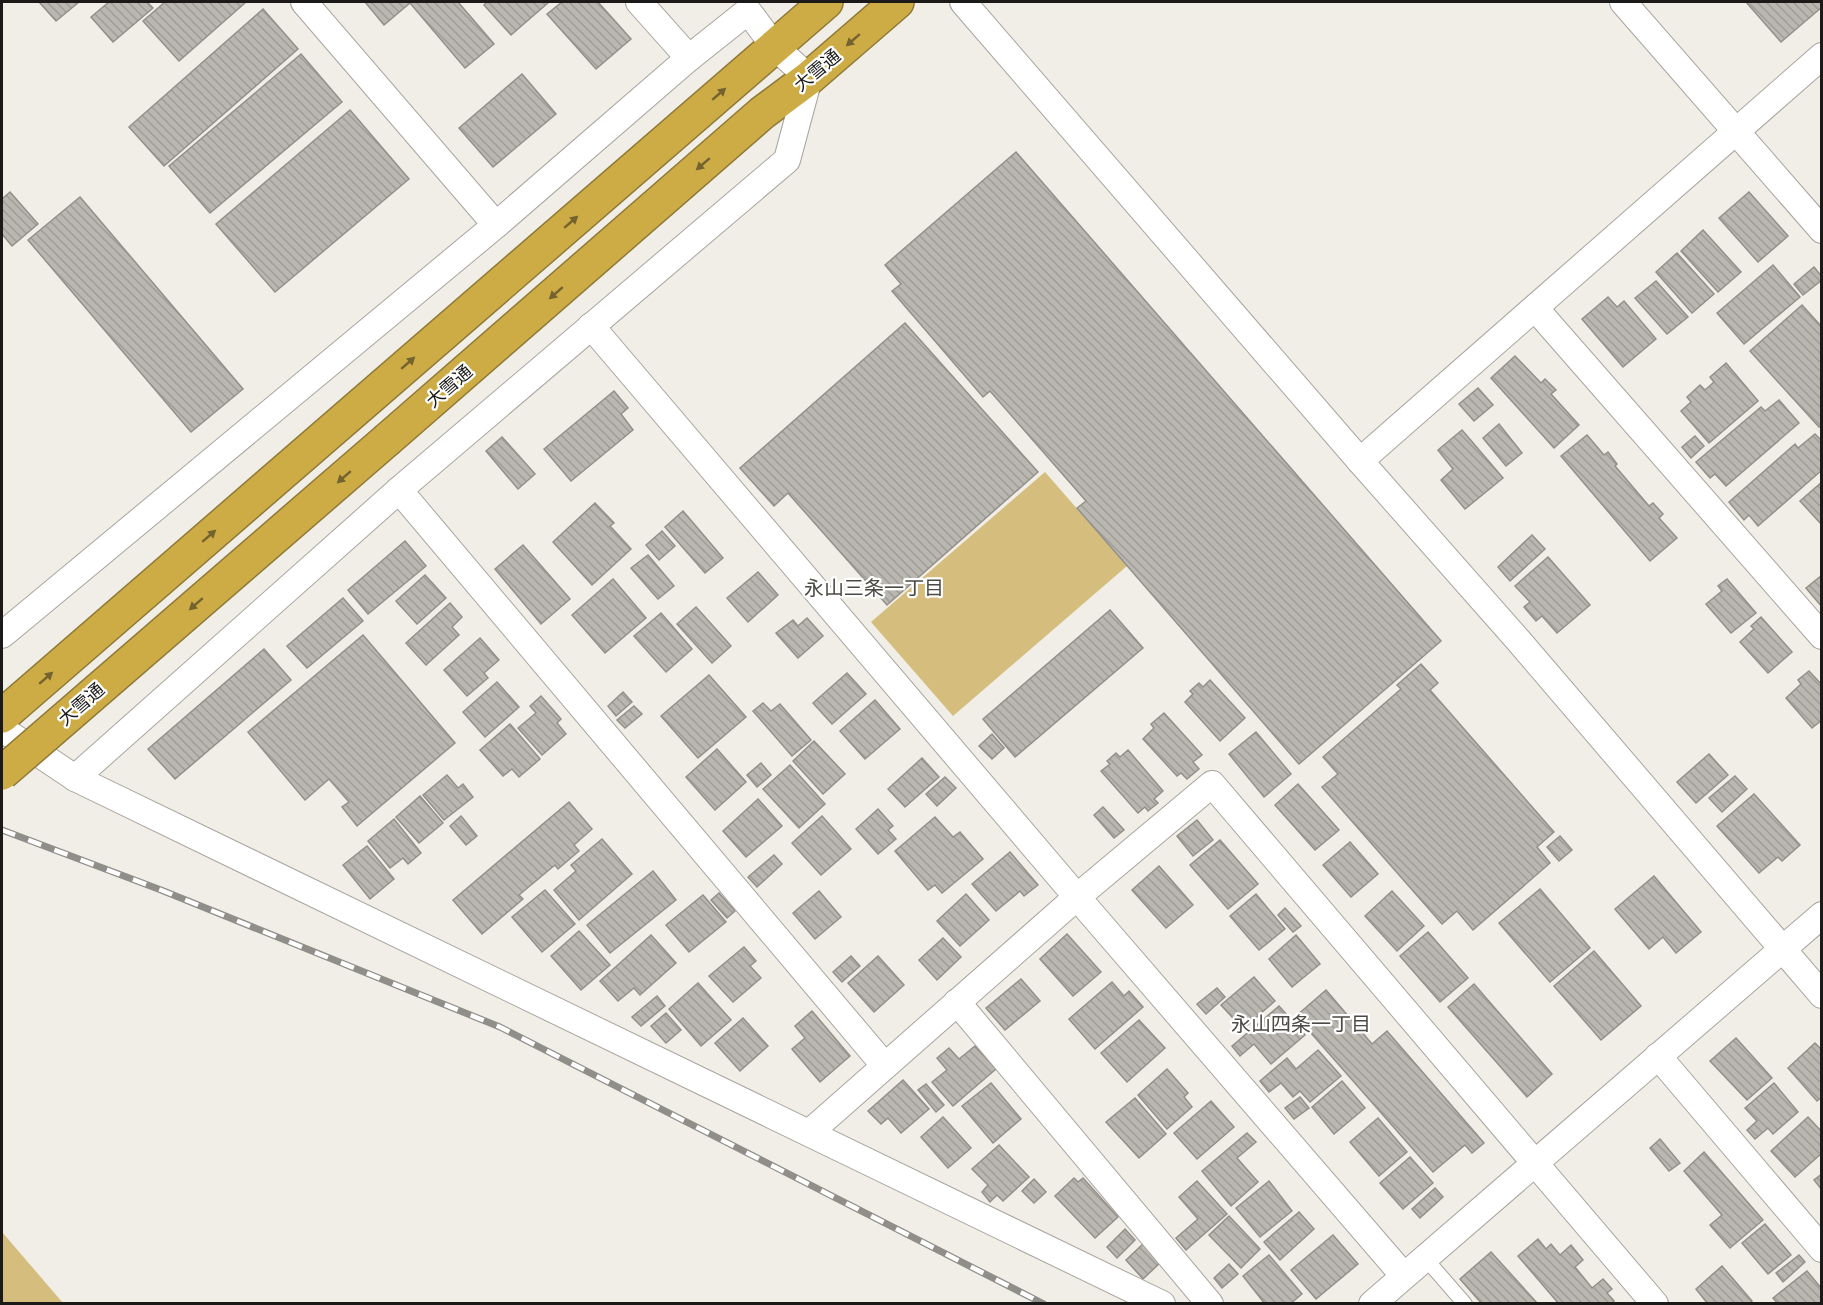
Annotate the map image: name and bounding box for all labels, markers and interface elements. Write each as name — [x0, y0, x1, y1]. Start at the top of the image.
one-way arrow — [846, 33, 861, 46]
street label: 大雪通 — [790, 45, 844, 95]
one-way arrow — [711, 88, 726, 101]
one-way arrow — [695, 158, 711, 171]
one-way arrow — [564, 215, 579, 229]
one-way arrow — [548, 286, 564, 299]
one-way arrow — [400, 357, 415, 370]
street label: 大雪通 — [422, 360, 476, 412]
one-way arrow — [337, 470, 352, 483]
one-way arrow — [201, 530, 216, 543]
district label: 永山三条一丁目 — [804, 576, 944, 600]
one-way arrow — [189, 598, 204, 611]
one-way arrow — [38, 672, 53, 685]
street label: 大雪通 — [54, 678, 108, 730]
district label: 永山四条一丁目 — [1231, 1012, 1371, 1036]

